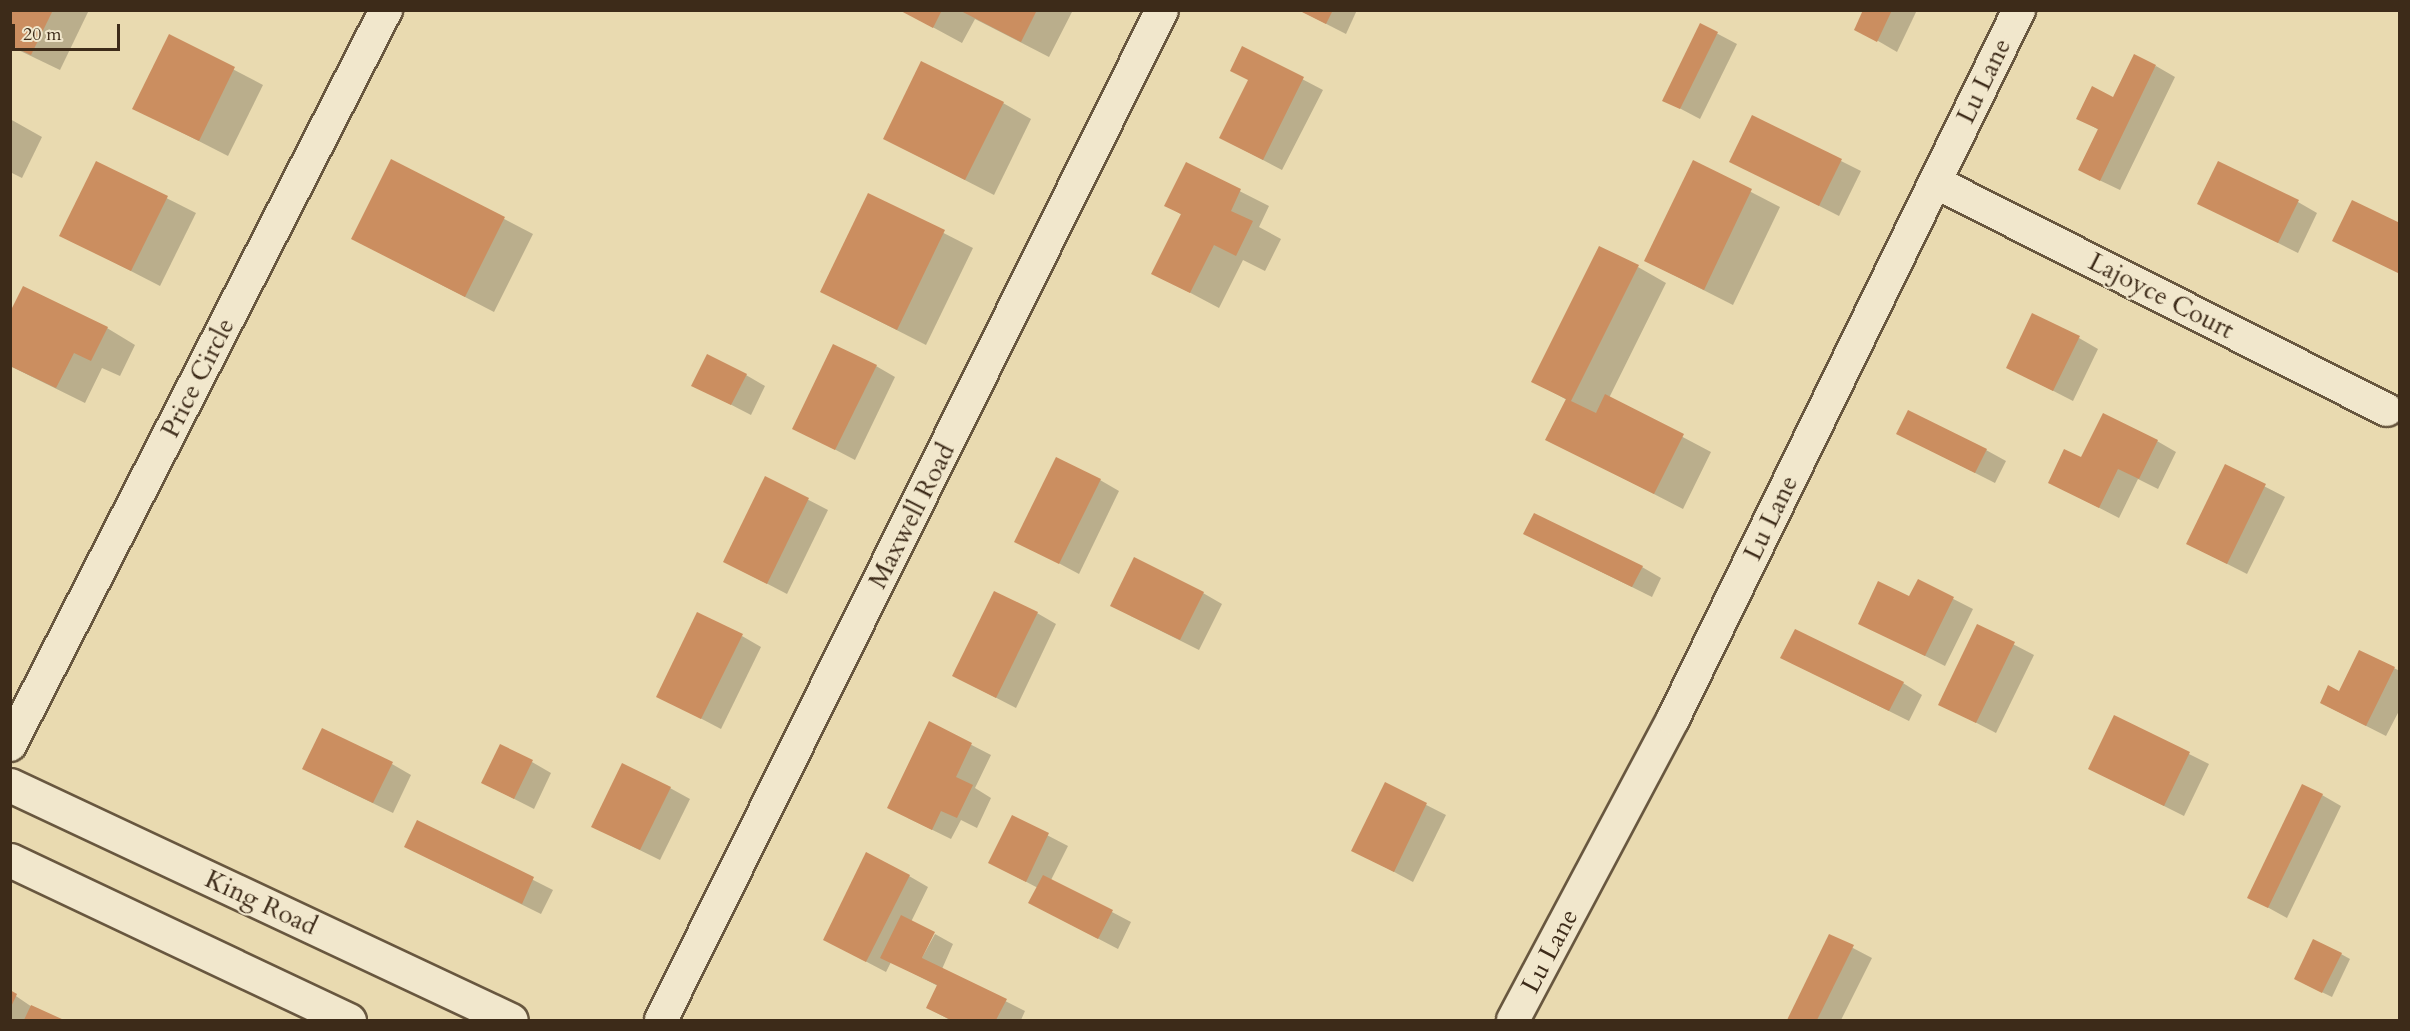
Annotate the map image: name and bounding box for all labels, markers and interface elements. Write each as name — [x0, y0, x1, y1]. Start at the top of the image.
scale bar — [15, 12, 123, 50]
text: 20 m — [23, 22, 62, 47]
street label: Lu Lane — [1950, 33, 2018, 129]
street label: Lajoyce Court — [2083, 246, 2239, 346]
street label: Price Circle — [155, 313, 241, 443]
street label: Maxwell Road — [862, 438, 962, 594]
street label: Lu Lane — [1737, 470, 1805, 566]
street label: King Road — [200, 863, 322, 943]
street label: Lu Lane — [1515, 904, 1585, 998]

